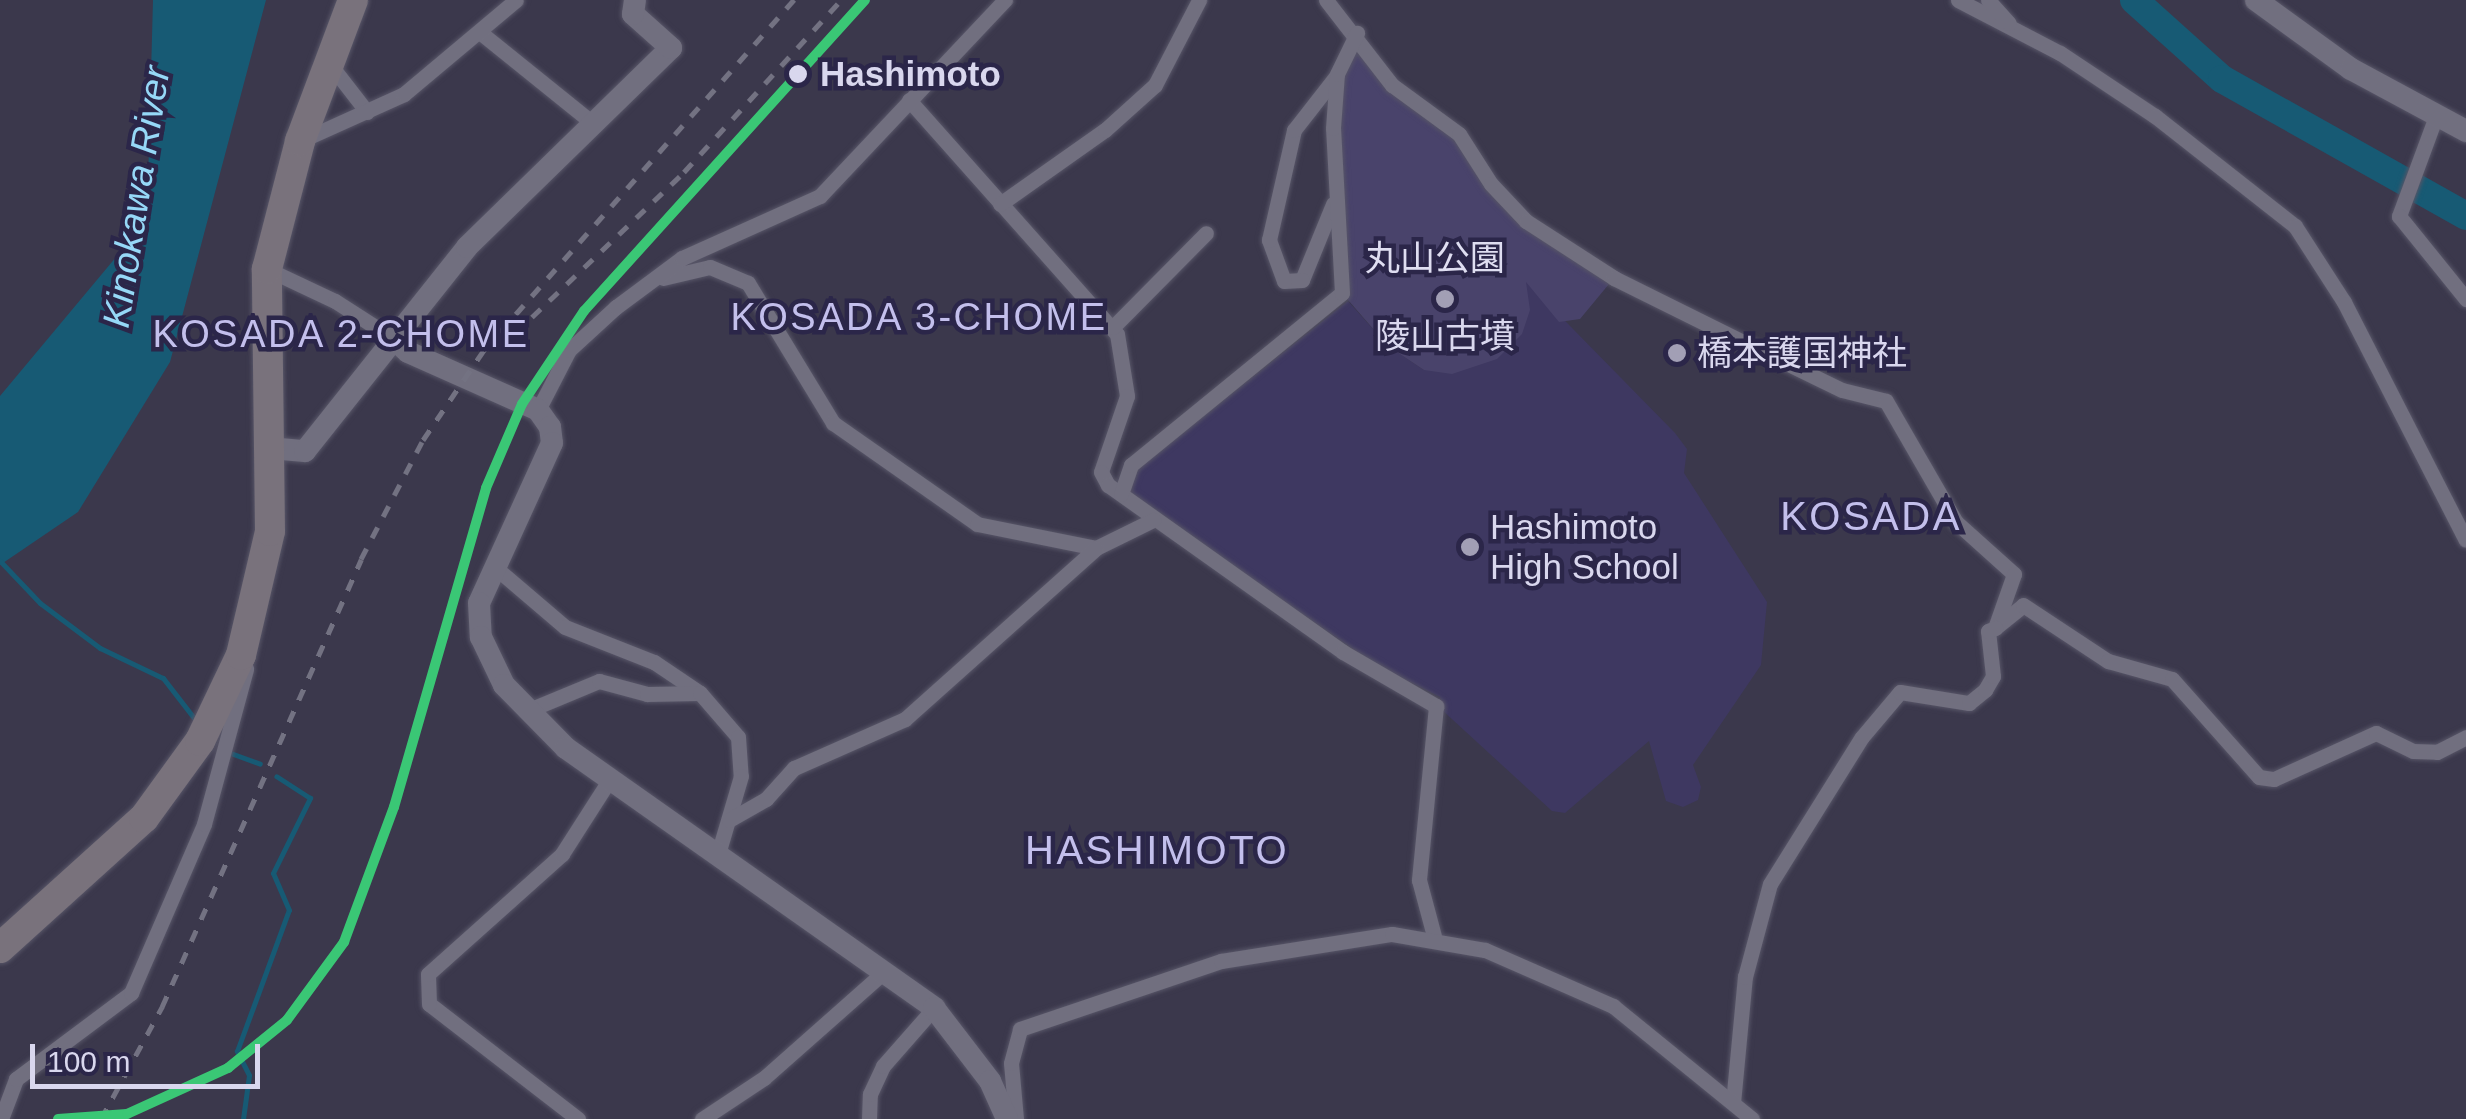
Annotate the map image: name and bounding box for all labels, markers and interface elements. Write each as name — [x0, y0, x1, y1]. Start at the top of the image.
place label: Hashimoto — [820, 53, 1001, 95]
marker: Hashimoto — [785, 61, 811, 87]
water label: Kinokawa River — [94, 63, 180, 331]
park label: 丸山公園 — [1365, 237, 1505, 279]
marker: 陵山古墳 — [1434, 288, 1456, 310]
district label: KOSADA 3-CHOME — [729, 295, 1109, 341]
district label: KOSADA 2-CHOME — [151, 312, 531, 358]
place label: 陵山古墳 — [1375, 315, 1515, 357]
place label: 橋本護国神社 — [1697, 332, 1907, 374]
marker: 橋本護国神社 — [1666, 342, 1688, 364]
district label: KOSADA — [1780, 492, 1962, 540]
place label: Hashimoto High School — [1490, 506, 1679, 588]
marker: Hashimoto High School — [1459, 536, 1481, 558]
district label: HASHIMOTO — [1025, 826, 1289, 874]
scale bar — [35, 1024, 265, 1086]
text: 100 m — [47, 1045, 130, 1078]

